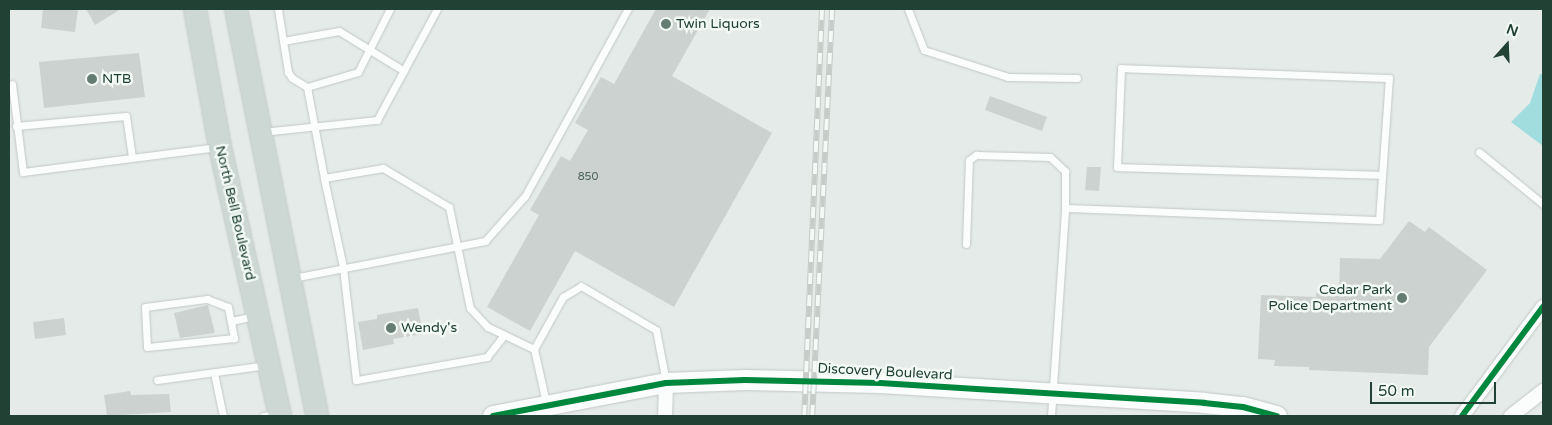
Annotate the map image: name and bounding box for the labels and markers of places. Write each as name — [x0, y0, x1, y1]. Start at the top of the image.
place label: Twin Liquors — [676, 16, 760, 32]
marker: Twin Liquors — [660, 18, 672, 30]
place label: NTB — [102, 71, 131, 87]
marker: NTB — [86, 73, 98, 85]
place label: Cedar Park Police Department — [1268, 282, 1392, 314]
marker: Cedar Park Police Department — [1396, 292, 1408, 304]
place label: Wendy's — [401, 320, 457, 336]
marker: Wendy's — [385, 322, 397, 334]

